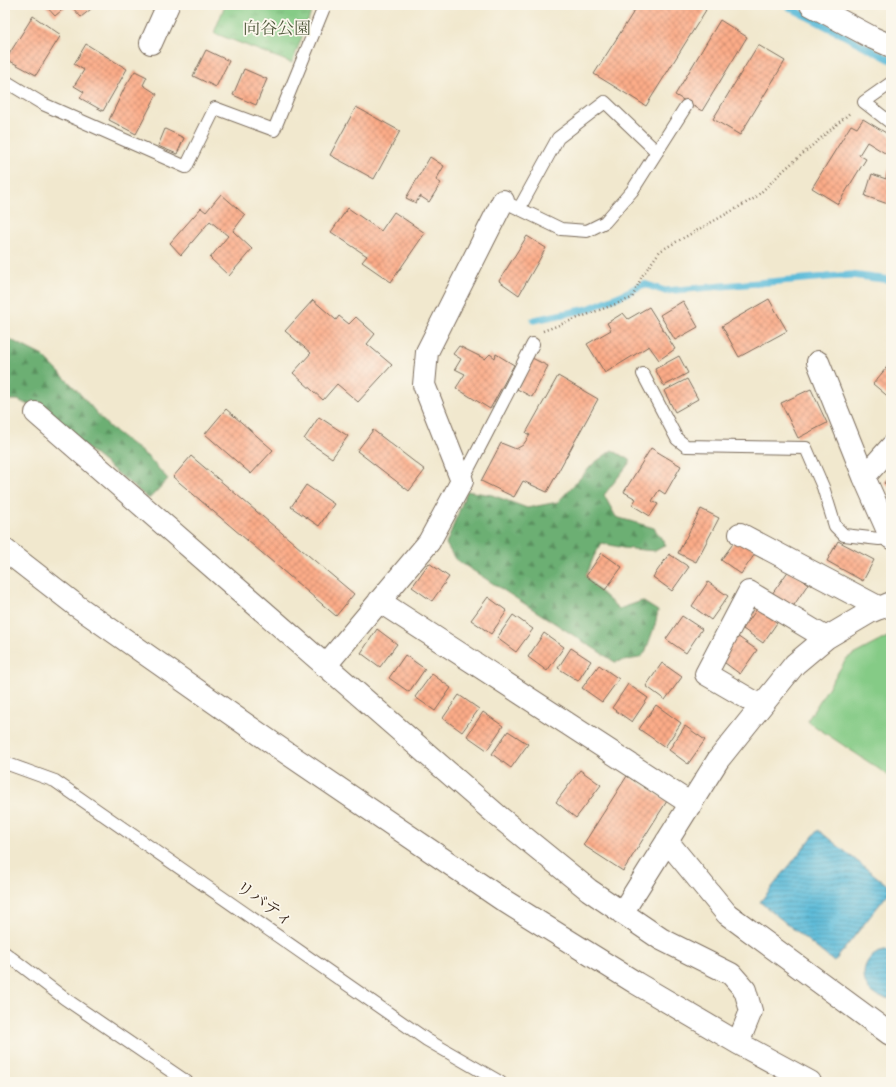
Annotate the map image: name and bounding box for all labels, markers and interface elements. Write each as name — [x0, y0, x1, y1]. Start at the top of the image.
park label: 向谷公園 — [243, 18, 311, 42]
street label: リバティ — [230, 876, 298, 934]

